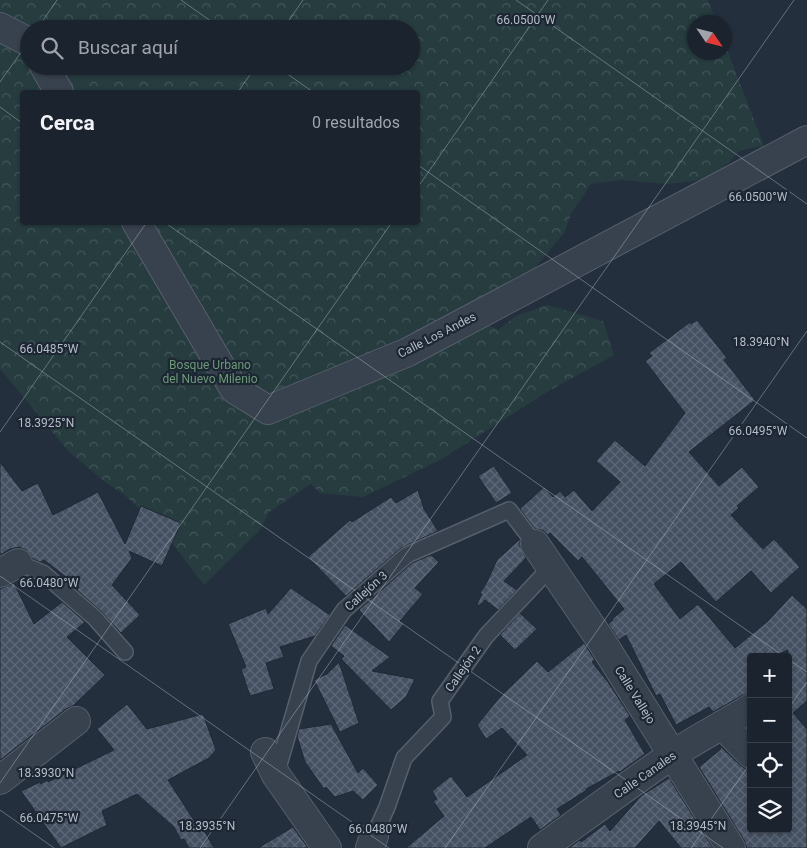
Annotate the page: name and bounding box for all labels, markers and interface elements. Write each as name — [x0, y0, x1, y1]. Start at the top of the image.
text: 66.0500°W — [497, 13, 556, 27]
north arrow — [687, 15, 732, 60]
search box — [20, 20, 420, 75]
icon: search — [38, 34, 66, 62]
text: Buscar aquí — [78, 36, 178, 59]
text: Cerca — [40, 111, 95, 135]
text: 0 resultados — [312, 113, 400, 132]
text: 66.0500°W — [729, 190, 788, 204]
street label: Calle Los Andes — [396, 309, 478, 361]
text: 18.3940°N — [733, 335, 789, 349]
text: 66.0485°W — [20, 342, 79, 356]
park label: Bosque Urbano del Nuevo Milenio — [162, 358, 258, 386]
text: 18.3925°N — [18, 416, 74, 430]
text: 66.0495°W — [729, 424, 788, 438]
street label: Callejón 3 — [342, 568, 390, 614]
text: 66.0480°W — [20, 576, 79, 590]
street label: Callejón 2 — [442, 643, 484, 695]
map controls — [747, 653, 792, 833]
button: + — [747, 653, 792, 698]
street label: Calle Vallejo — [612, 664, 658, 727]
button: − — [747, 698, 792, 743]
button: locate — [747, 743, 792, 788]
street label: Calle Canales — [611, 748, 679, 802]
text: 18.3930°N — [18, 766, 74, 780]
button: layers — [747, 788, 792, 833]
text: 66.0475°W — [20, 811, 79, 825]
text: 18.3935°N — [179, 819, 235, 833]
text: 18.3945°N — [670, 819, 726, 833]
text: 66.0480°W — [349, 822, 408, 836]

